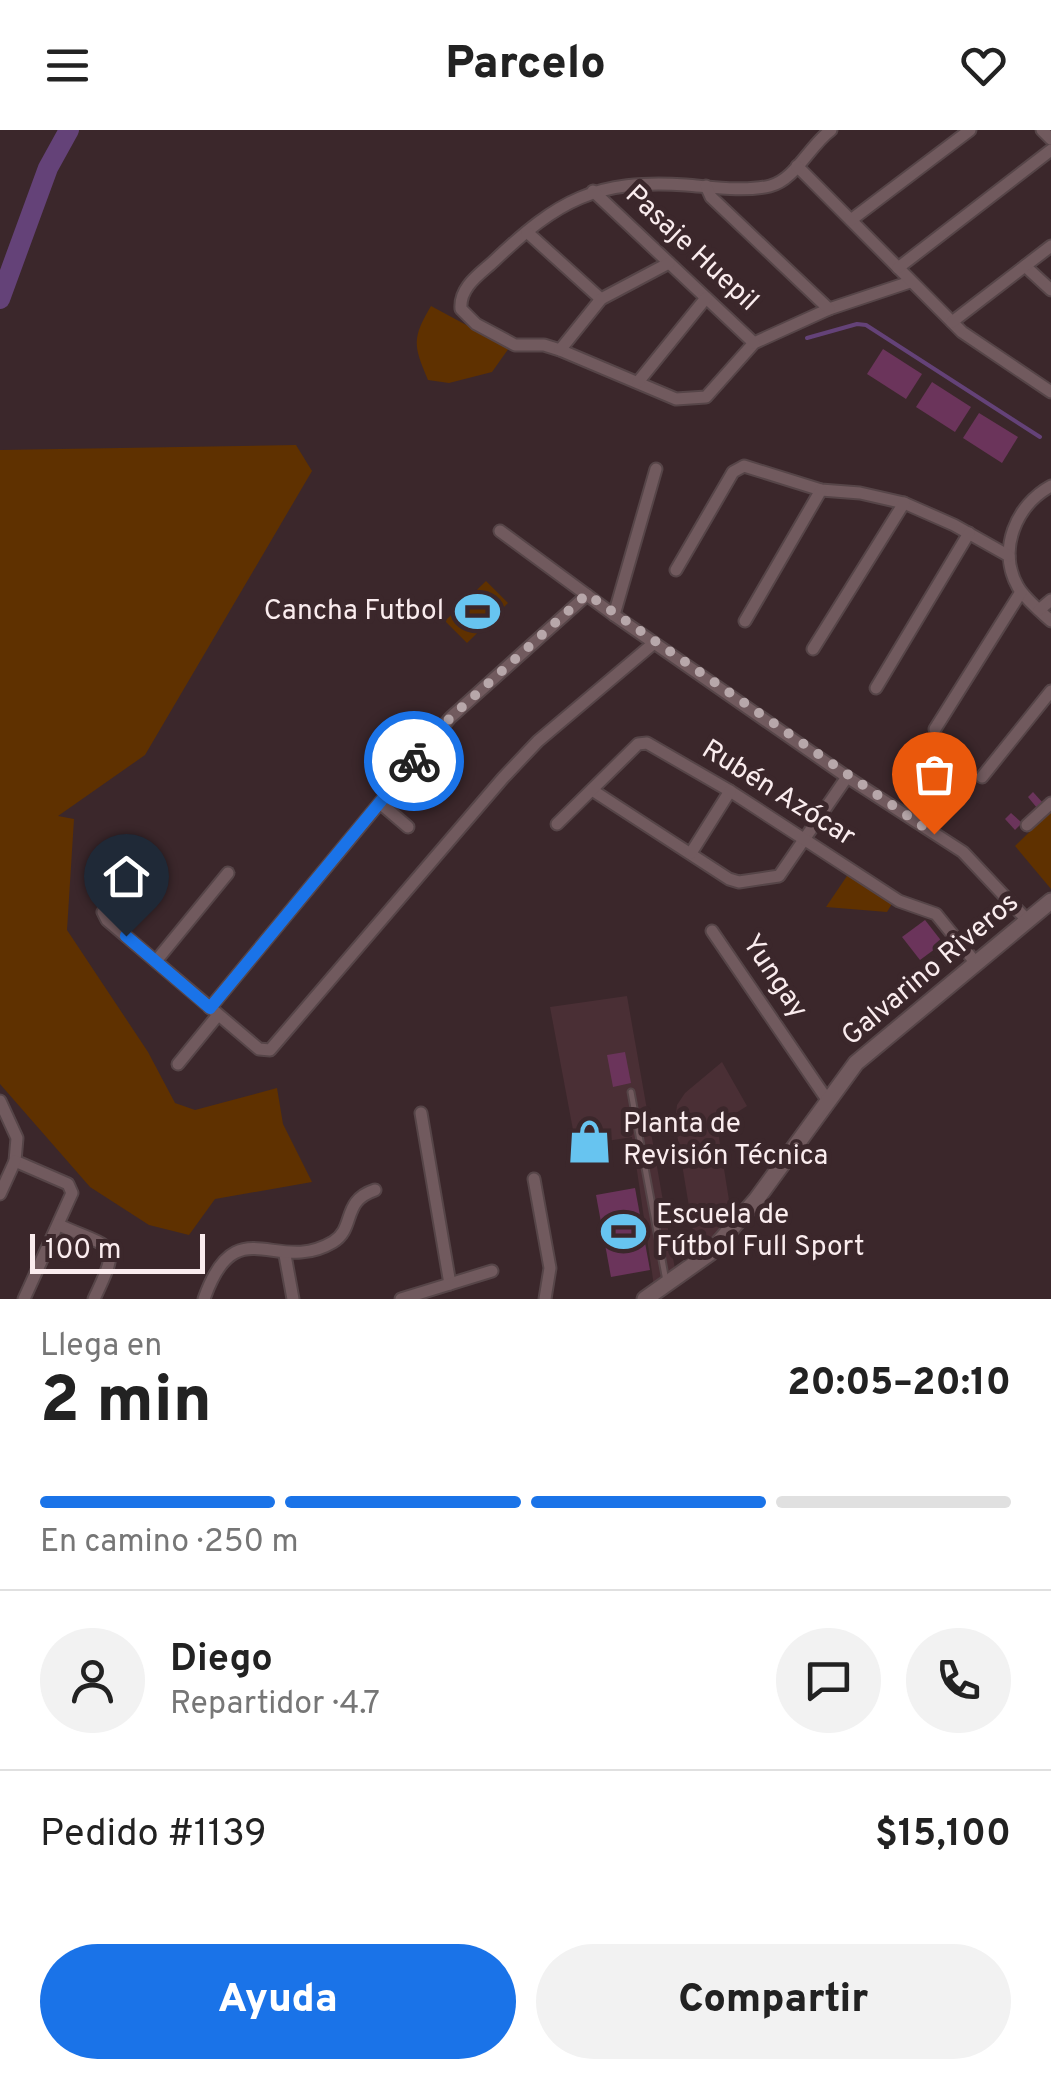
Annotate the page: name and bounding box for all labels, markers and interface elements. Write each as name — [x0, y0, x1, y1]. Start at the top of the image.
text: Parcelo — [445, 37, 606, 94]
icon: menu — [40, 38, 95, 93]
icon: heart — [956, 38, 1011, 93]
street label: Pasaje Huepil — [617, 178, 765, 320]
sports icon: Cancha Futbol — [453, 588, 501, 636]
place label: Cancha Futbol — [264, 594, 444, 630]
courier — [364, 711, 464, 811]
street label: Rubén Azócar — [694, 732, 862, 856]
pin — [892, 732, 977, 835]
icon: bike — [387, 734, 442, 789]
icon: bag — [907, 747, 962, 802]
pin — [84, 834, 169, 937]
icon: home — [99, 849, 154, 904]
street label: Galvarino Riveros — [835, 885, 1027, 1055]
street label: Yungay — [733, 928, 815, 1026]
place label: Planta de Revisión Técnica — [623, 1107, 828, 1175]
shop icon: Planta de Revisión Técnica — [566, 1117, 614, 1165]
place label: Escuela de Fútbol Full Sport — [656, 1198, 864, 1266]
sports icon: Escuela de Fútbol Full Sport — [599, 1208, 647, 1256]
scale bar — [30, 1229, 205, 1274]
text: 100 m — [45, 1233, 121, 1269]
text: Llega en — [40, 1327, 162, 1367]
text: 20:05–20:10 — [787, 1360, 1011, 1409]
text: 2 min — [40, 1363, 212, 1445]
text: En camino · 250 m — [40, 1523, 299, 1563]
button: person — [40, 1628, 145, 1733]
button: chat — [776, 1628, 881, 1733]
button: phone — [906, 1628, 1011, 1733]
text: Diego — [170, 1636, 273, 1685]
text: Repartidor · 4.7 — [170, 1685, 380, 1725]
text: Pedido #1139 — [40, 1811, 267, 1860]
text: $15,100 — [875, 1811, 1011, 1860]
button: Ayuda — [40, 1944, 516, 2059]
button: Compartir — [536, 1944, 1011, 2059]

